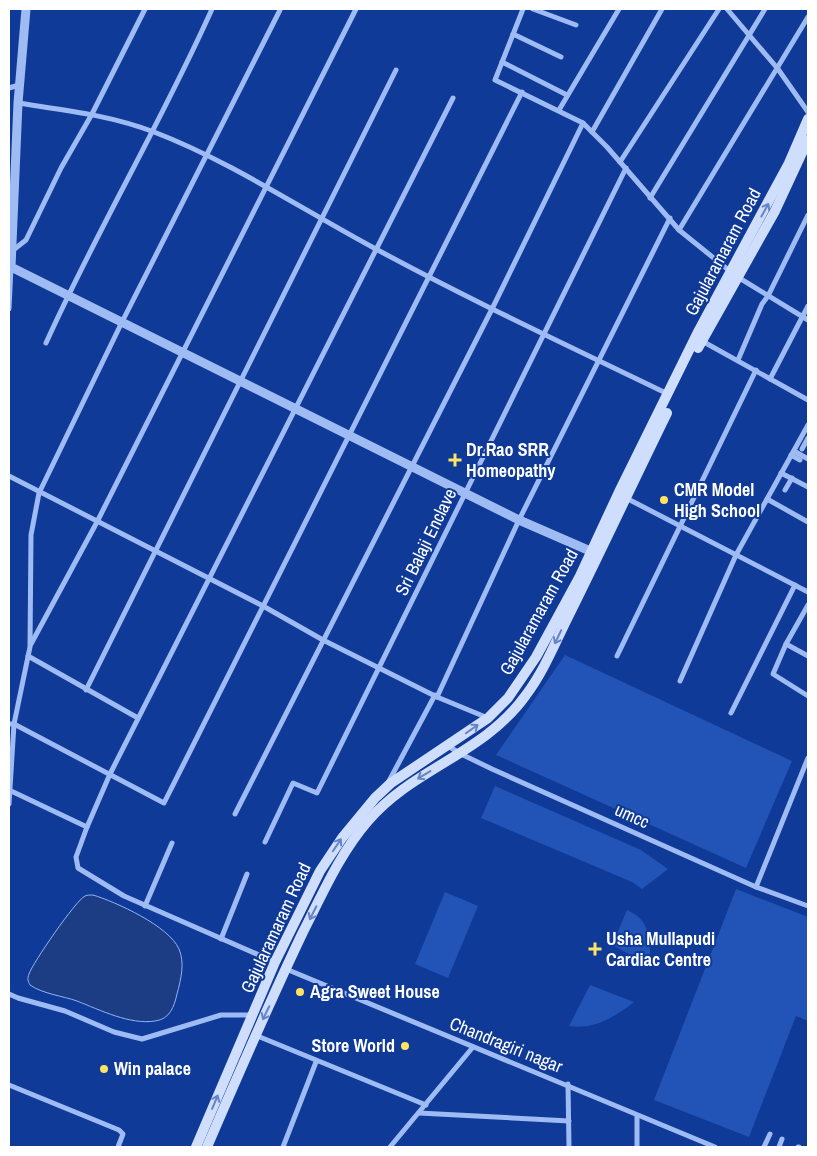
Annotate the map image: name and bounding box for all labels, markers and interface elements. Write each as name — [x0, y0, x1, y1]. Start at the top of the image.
street label: Gajularamaram Road — [678, 184, 767, 320]
one-way arrow — [760, 203, 770, 217]
place label: Dr.Rao SRR Homeopathy — [466, 437, 556, 483]
marker: Dr.Rao SRR Homeopathy — [448, 453, 462, 467]
place label: CMR Model High School — [674, 477, 760, 523]
street label: Sri Balaji Enclave — [389, 484, 462, 600]
marker: CMR Model High School — [658, 494, 670, 506]
street label: Gajularamaram Road — [493, 544, 584, 680]
one-way arrow — [553, 629, 563, 644]
one-way arrow — [465, 724, 479, 734]
one-way arrow — [418, 771, 432, 781]
street label: umcc — [611, 797, 653, 834]
one-way arrow — [332, 839, 342, 853]
street label: Gajularamaram Road — [234, 859, 317, 997]
one-way arrow — [308, 905, 318, 920]
place label: Usha Mullapudi Cardiac Centre — [606, 926, 715, 972]
marker: Usha Mullapudi Cardiac Centre — [588, 942, 602, 956]
place label: Agra Sweet House — [310, 979, 440, 1004]
marker: Agra Sweet House — [294, 986, 306, 998]
one-way arrow — [260, 1005, 270, 1020]
street label: Chandragiri nagar — [446, 1011, 566, 1079]
place label: Store World — [312, 1033, 395, 1058]
marker: Store World — [399, 1040, 411, 1052]
place label: Win palace — [114, 1056, 191, 1081]
marker: Win palace — [98, 1063, 110, 1075]
one-way arrow — [210, 1095, 220, 1110]

